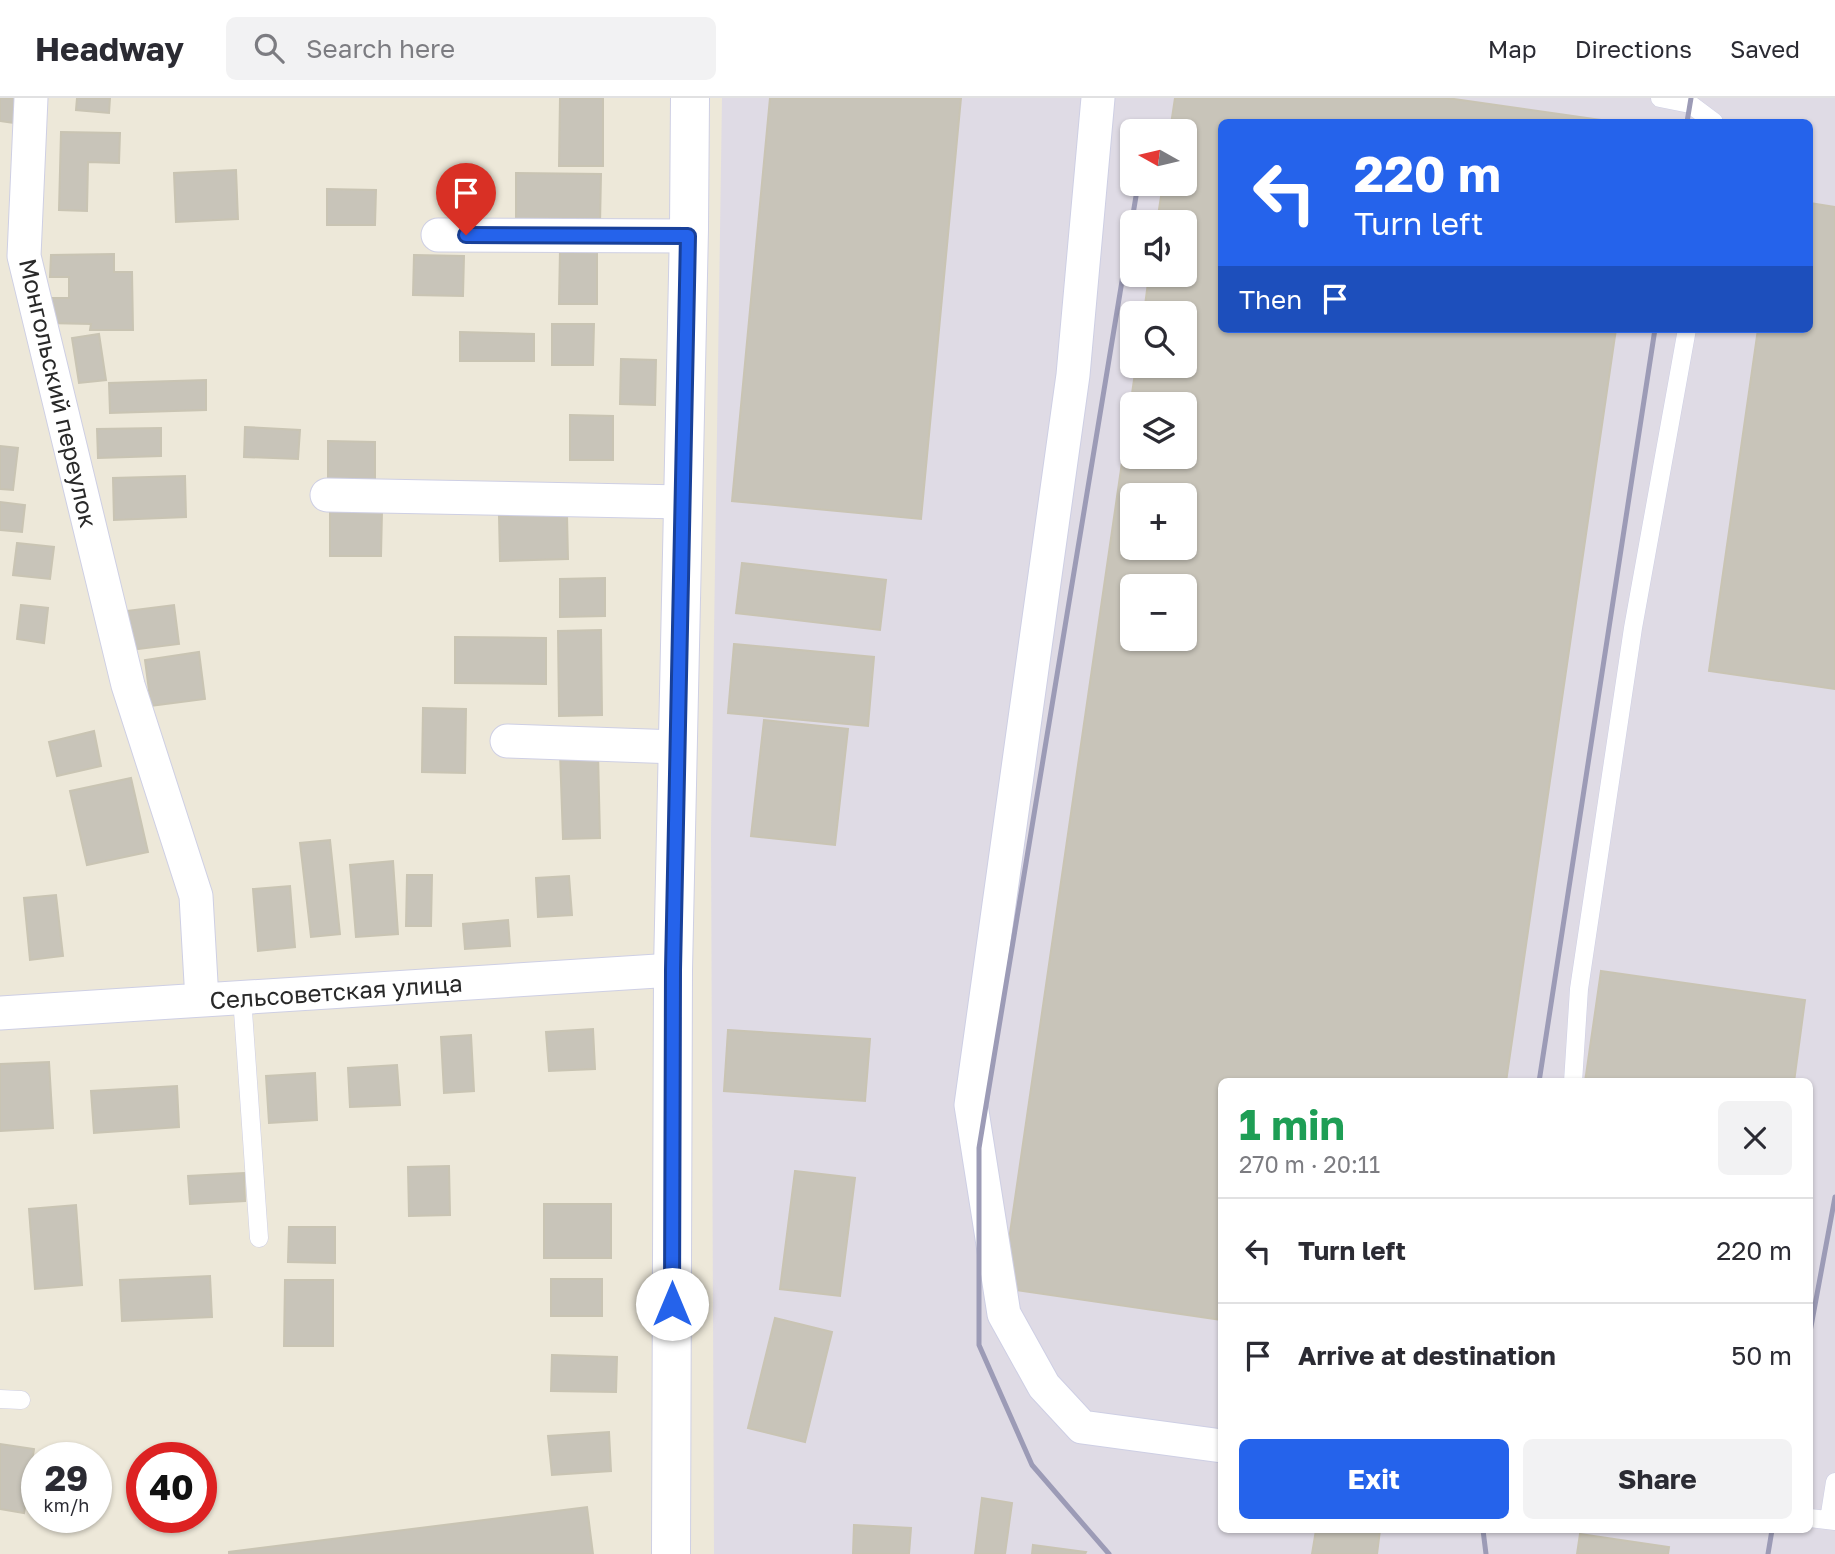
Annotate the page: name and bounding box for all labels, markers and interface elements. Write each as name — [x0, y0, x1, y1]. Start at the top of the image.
search box — [226, 17, 716, 80]
text: Headway — [35, 29, 184, 68]
icon: search — [250, 29, 288, 67]
text: Search here — [306, 33, 455, 64]
text: Map — [1488, 34, 1537, 63]
text: Directions — [1575, 34, 1692, 63]
text: Saved — [1730, 34, 1800, 63]
north arrow — [1120, 119, 1197, 196]
map controls — [1120, 119, 1197, 651]
text: 220 m — [1354, 144, 1501, 203]
icon: left — [1239, 147, 1330, 238]
pin — [436, 163, 496, 235]
icon: arrive — [447, 174, 485, 212]
text: Turn left — [1354, 204, 1483, 242]
button: sound — [1120, 210, 1197, 287]
street label: Монгольский переулок — [14, 256, 104, 531]
icon: arrive — [1316, 280, 1354, 318]
text: Then — [1239, 284, 1302, 315]
button: search — [1120, 301, 1197, 378]
button: layers — [1120, 392, 1197, 469]
button: + — [1120, 483, 1197, 560]
button: − — [1120, 574, 1197, 651]
street label: Сельсоветская улица — [209, 968, 463, 1014]
text: 1 min — [1239, 1099, 1345, 1149]
button: close — [1718, 1101, 1792, 1175]
text: 270 m · 20:11 — [1239, 1150, 1380, 1178]
icon: left — [1239, 1232, 1277, 1270]
text: Turn left — [1298, 1235, 1406, 1266]
text: 220 m — [1716, 1235, 1792, 1266]
position arrow — [635, 1267, 709, 1341]
icon: arrive — [1239, 1337, 1277, 1375]
text: Arrive at destination — [1298, 1340, 1556, 1371]
text: 50 m — [1731, 1340, 1792, 1371]
button: Exit — [1239, 1439, 1509, 1519]
button: Share — [1523, 1439, 1792, 1519]
speed limit sign: 40 — [126, 1442, 217, 1533]
text: 29 — [45, 1457, 88, 1499]
text: km/h — [44, 1494, 89, 1516]

